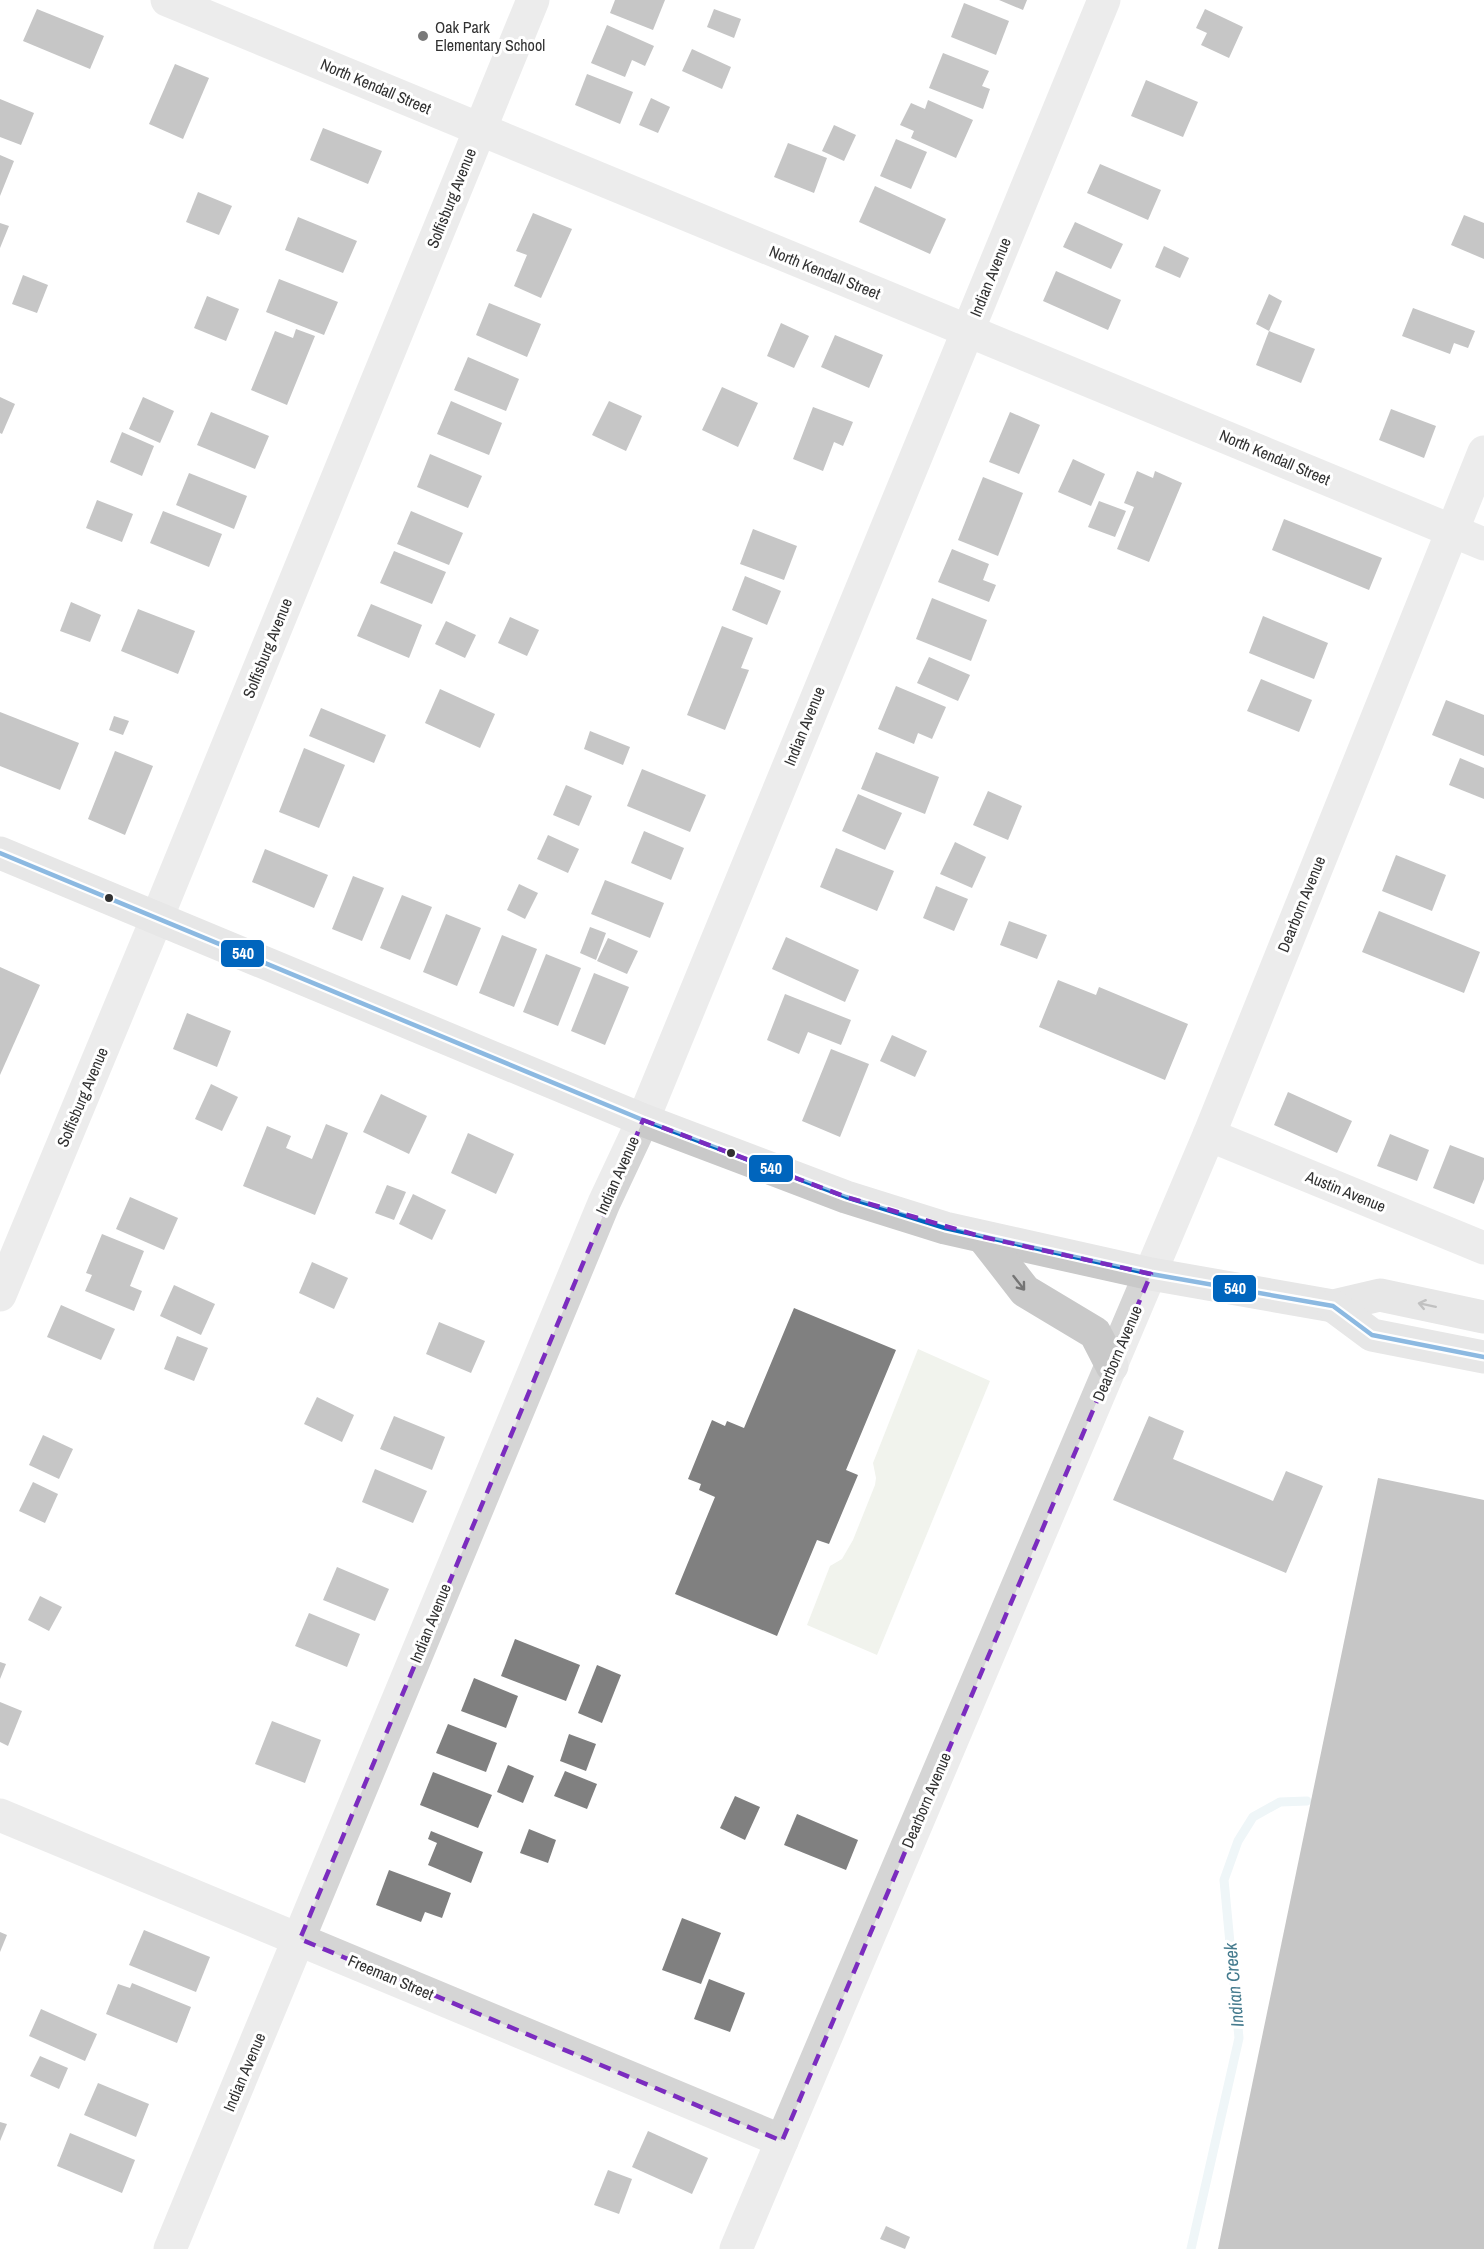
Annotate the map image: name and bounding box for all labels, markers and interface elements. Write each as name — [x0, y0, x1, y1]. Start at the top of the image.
place label: Oak Park Elementary School — [435, 16, 545, 56]
marker: Oak Park Elementary School — [416, 29, 430, 43]
street label: North Kendall Street — [317, 53, 435, 119]
street label: Solfisburg Avenue — [421, 145, 481, 251]
street label: Indian Avenue — [964, 234, 1016, 320]
street label: North Kendall Street — [766, 240, 884, 304]
street label: North Kendall Street — [1216, 424, 1334, 490]
street label: Solfisburg Avenue — [237, 595, 297, 701]
street label: Indian Avenue — [778, 683, 830, 769]
street label: Dearborn Avenue — [1272, 853, 1330, 955]
unlabelled marker — [103, 892, 115, 904]
line badge: 540 — [220, 939, 265, 968]
text: 540 — [232, 942, 254, 964]
street label: Solfisburg Avenue — [51, 1044, 113, 1150]
street label: Indian Avenue — [590, 1132, 644, 1218]
unlabelled marker — [725, 1147, 737, 1159]
line badge: 540 — [748, 1154, 794, 1183]
text: 540 — [760, 1157, 782, 1179]
street label: Austin Avenue — [1302, 1165, 1389, 1217]
line badge: 540 — [1212, 1274, 1257, 1303]
one-way arrow — [1012, 1275, 1025, 1291]
text: 540 — [1224, 1277, 1246, 1299]
one-way arrow — [1417, 1299, 1437, 1310]
street label: Dearborn Avenue — [1087, 1302, 1147, 1404]
street label: Indian Avenue — [404, 1580, 456, 1666]
street label: Dearborn Avenue — [896, 1749, 956, 1851]
water label: Indian Creek — [1217, 1941, 1250, 2028]
street label: Freeman Street — [345, 1949, 438, 2005]
street label: Indian Avenue — [218, 2029, 270, 2115]

